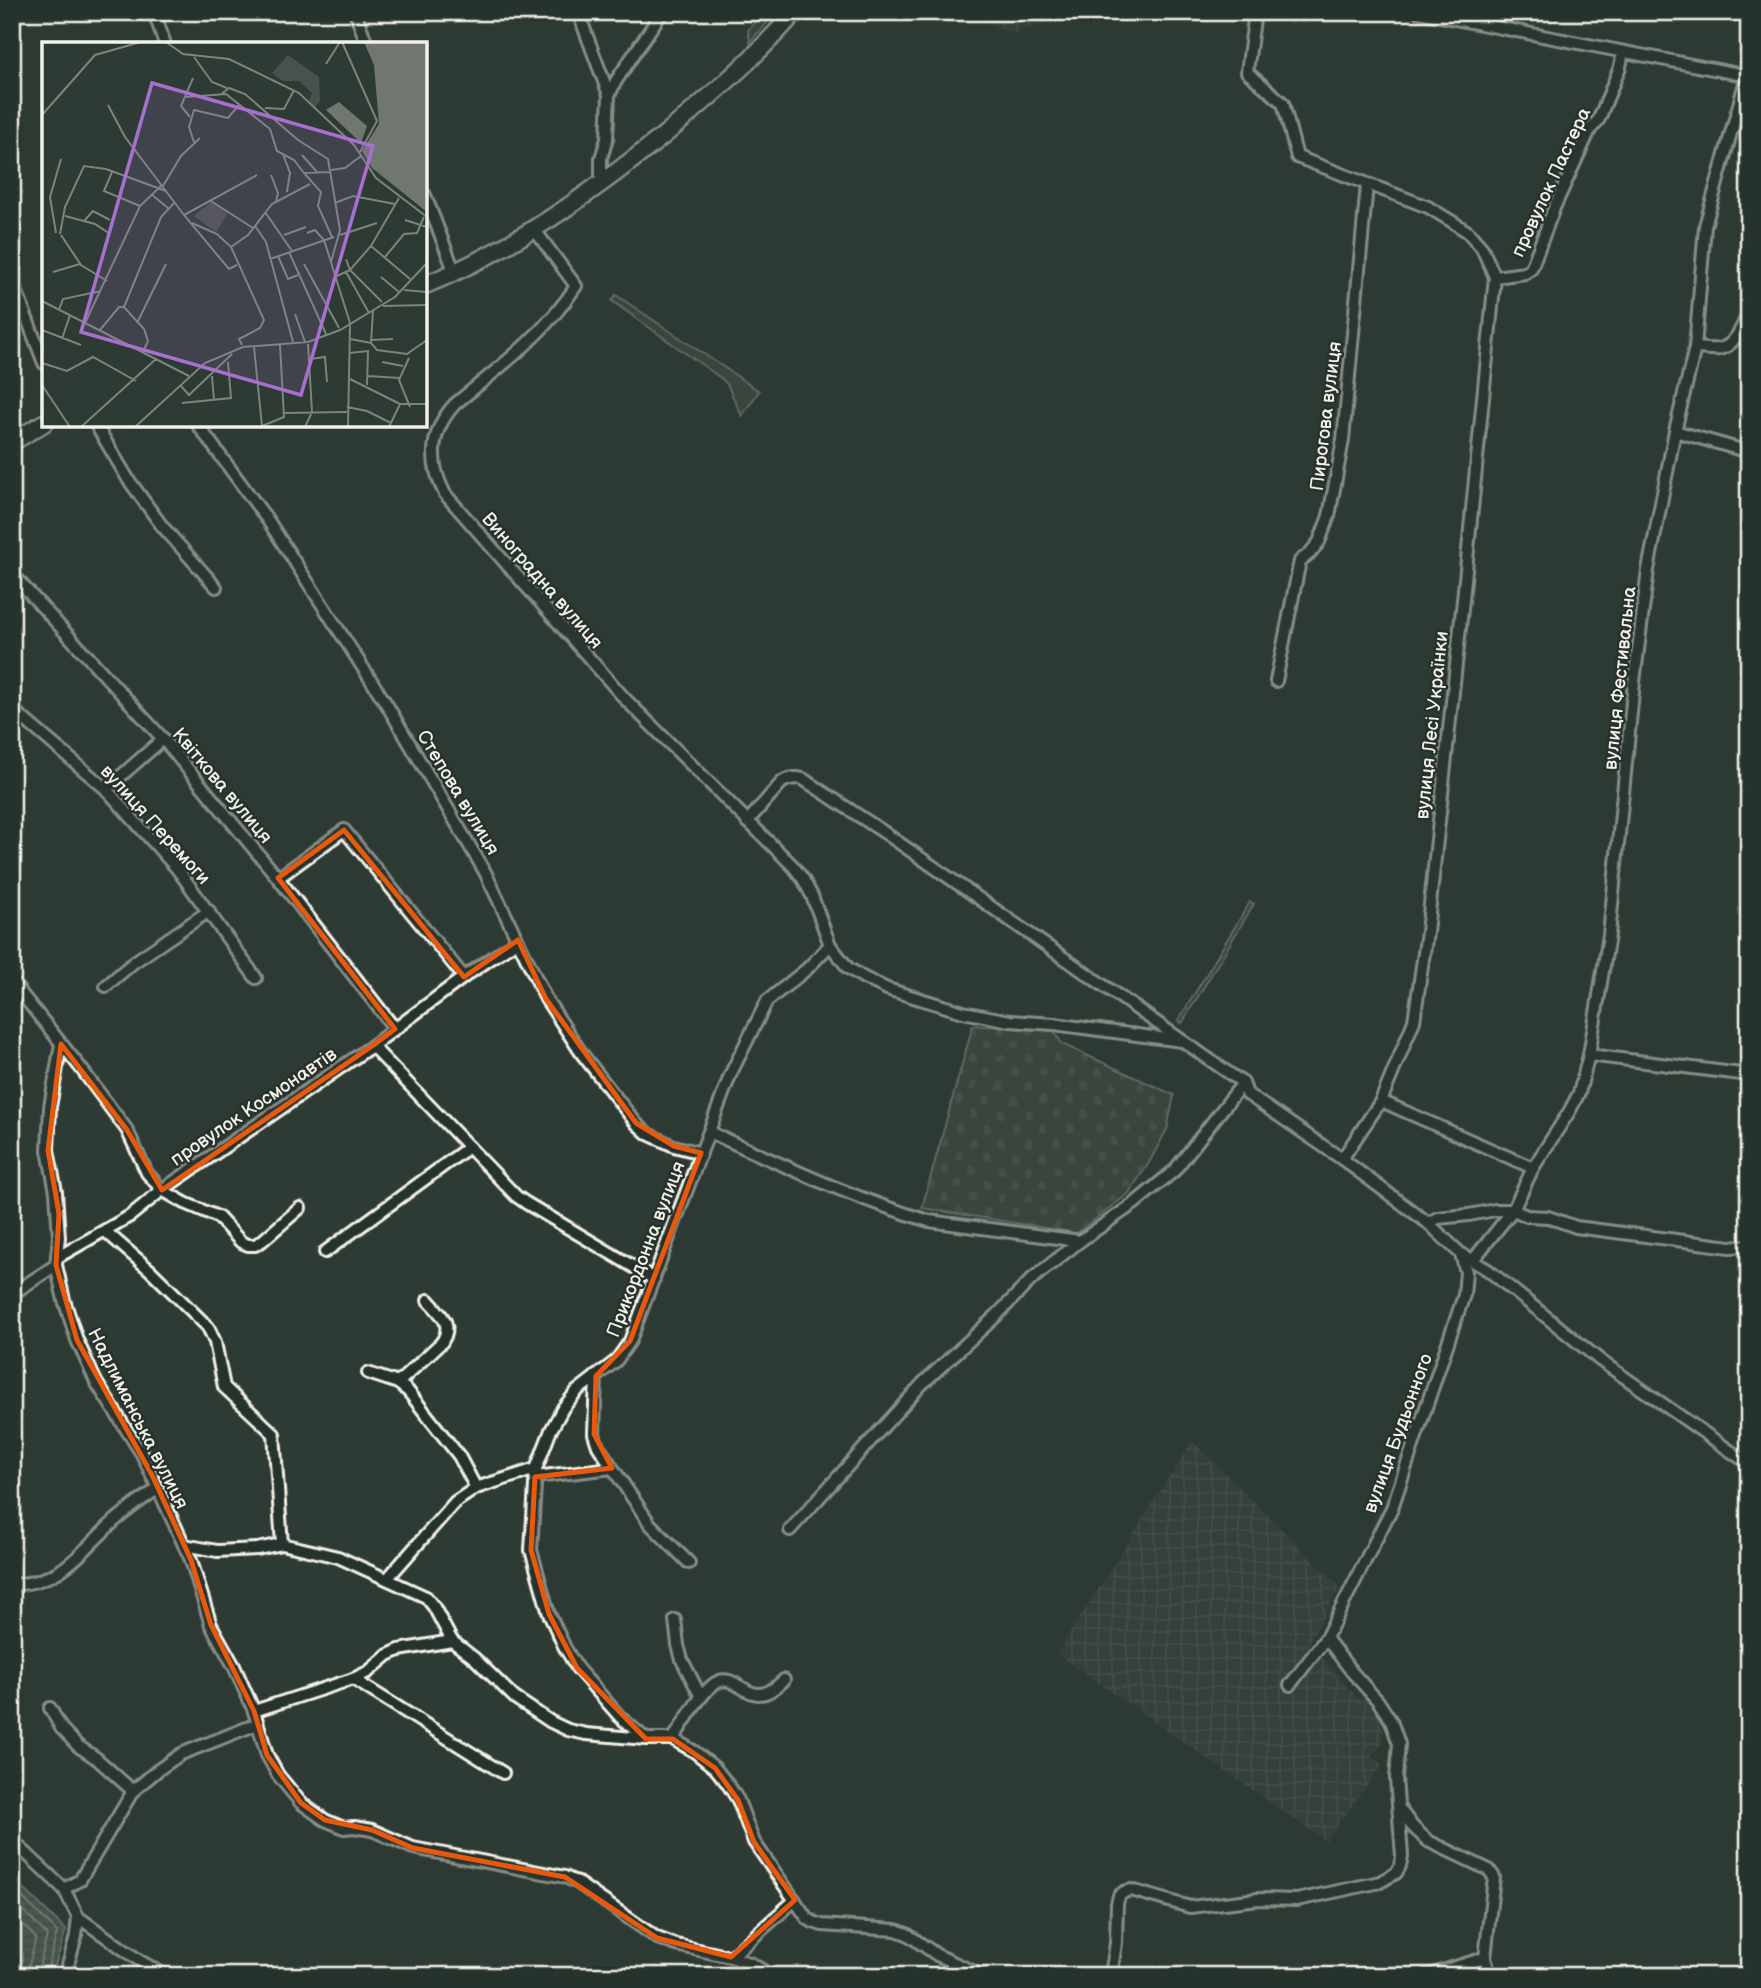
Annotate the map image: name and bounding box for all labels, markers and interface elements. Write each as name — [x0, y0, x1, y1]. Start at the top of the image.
inset map — [42, 42, 427, 427]
street label: провулок Пастера — [1507, 104, 1596, 261]
street label: Пирогова вулиця — [1306, 340, 1347, 492]
street label: Виноградна вулиця — [476, 508, 607, 654]
street label: вулиця Фестивальна — [1599, 585, 1642, 771]
street label: вулиця Лесі Українки — [1411, 630, 1454, 820]
street label: Квіткова вулиця — [167, 724, 277, 848]
street label: Степова вулиця — [411, 726, 504, 859]
street label: вулиця Перемоги — [95, 760, 215, 890]
street label: провулок Космонавтів — [166, 1043, 341, 1171]
street label: Прикордонна вулиця — [602, 1158, 691, 1341]
street label: Надлиманська вулиця — [82, 1325, 193, 1513]
street label: вулиця Будьонного — [1359, 1351, 1438, 1516]

